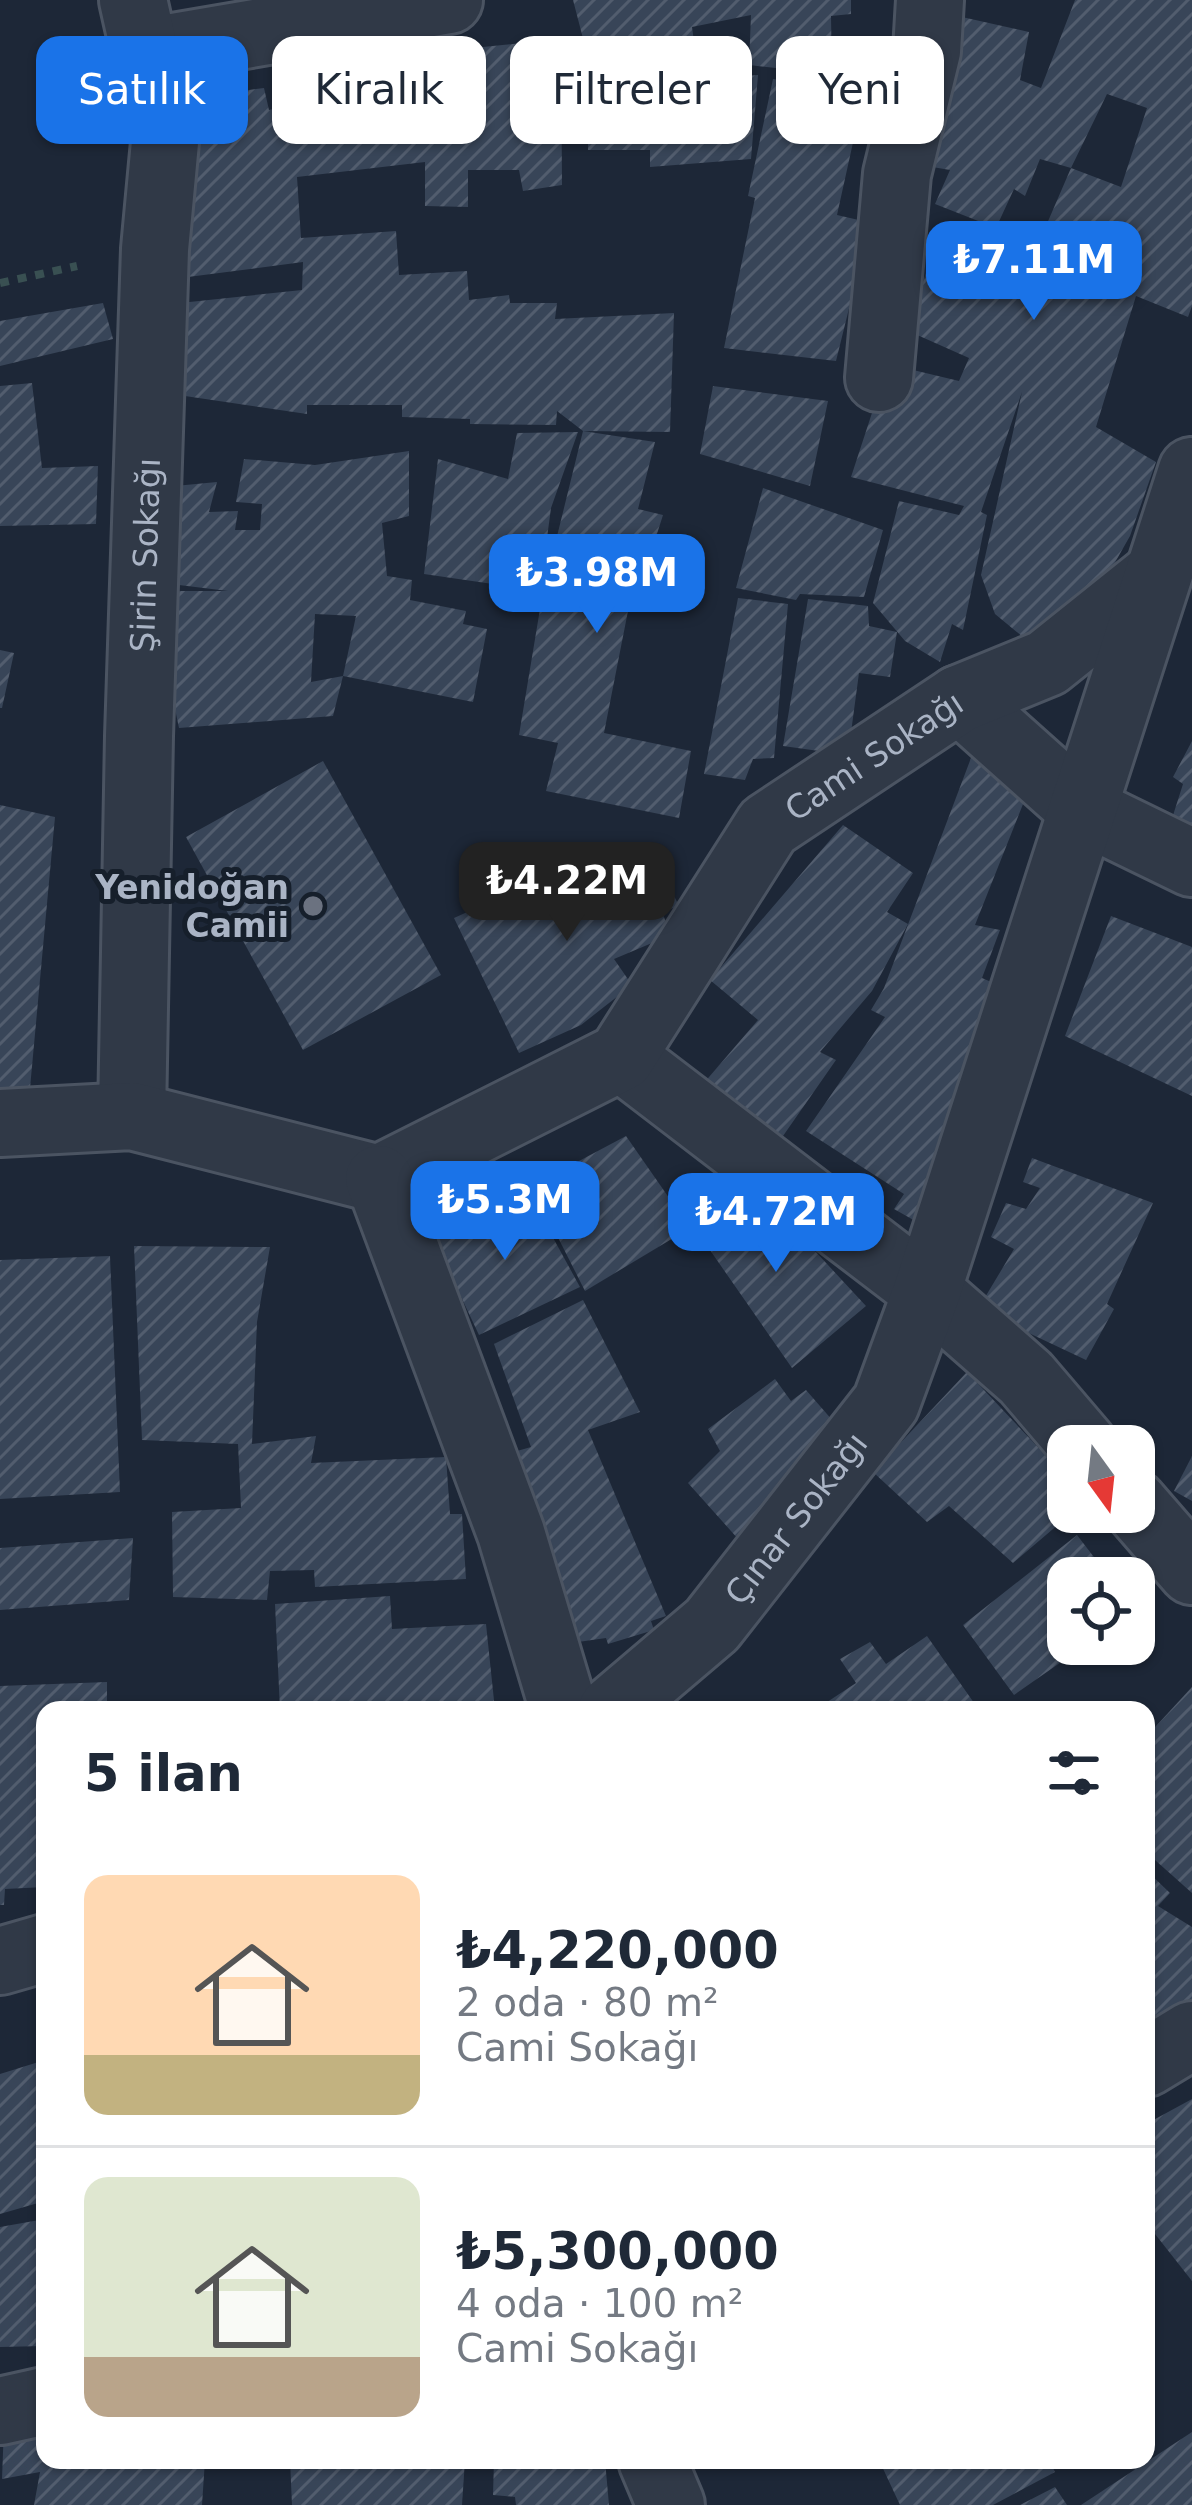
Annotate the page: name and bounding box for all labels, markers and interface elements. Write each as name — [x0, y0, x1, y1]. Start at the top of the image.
chip: Satılık — [36, 36, 248, 144]
chip: Kiralık — [272, 36, 486, 144]
chip: Filtreler — [510, 36, 752, 144]
chip: Yeni — [776, 36, 944, 144]
pin: ₺7.11M — [936, 221, 1132, 323]
text: ₺7.11M — [953, 237, 1115, 282]
street label: Şirin Sokağı — [122, 457, 168, 653]
pin: ₺3.98M — [499, 534, 695, 636]
text: ₺3.98M — [516, 550, 678, 595]
street label: Cami Sokağı — [778, 683, 970, 829]
pin: ₺4.22M — [469, 842, 665, 944]
text: ₺4.22M — [486, 858, 648, 903]
place label: Yenidoğan Camii — [94, 868, 289, 945]
marker: Yenidoğan Camii — [300, 893, 326, 919]
pin: ₺5.3M — [421, 1161, 589, 1263]
pin: ₺4.72M — [678, 1173, 874, 1275]
text: ₺5.3M — [437, 1177, 573, 1222]
text: ₺4.72M — [695, 1189, 857, 1234]
street label: Çınar Sokağı — [716, 1424, 875, 1612]
north arrow — [1047, 1425, 1155, 1533]
map controls — [1047, 1425, 1155, 1665]
button: locate — [1047, 1557, 1155, 1665]
icon: filters — [1041, 1740, 1107, 1806]
text: 5 ilan — [84, 1744, 243, 1803]
text: ₺4,220,000 — [456, 1921, 779, 1980]
icon: home — [180, 1923, 324, 2067]
text: 2 oda · 80 m² — [456, 1980, 719, 2025]
text: Cami Sokağı — [456, 2025, 698, 2070]
text: ₺5,300,000 — [456, 2222, 779, 2281]
icon: home — [180, 2225, 324, 2369]
text: 4 oda · 100 m² — [456, 2281, 743, 2326]
text: Cami Sokağı — [456, 2326, 698, 2371]

